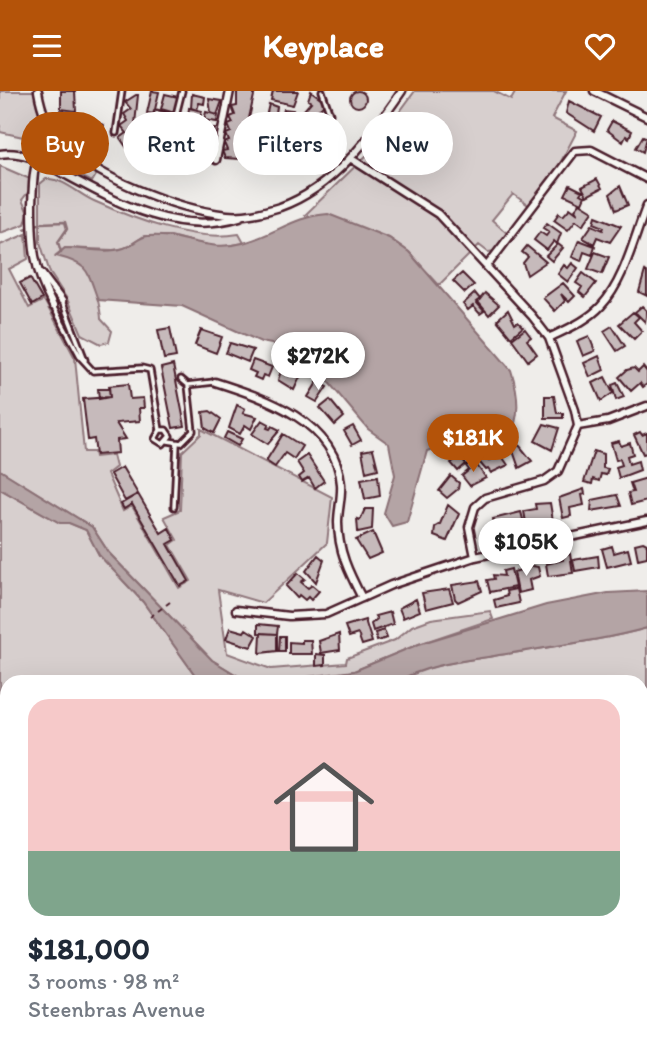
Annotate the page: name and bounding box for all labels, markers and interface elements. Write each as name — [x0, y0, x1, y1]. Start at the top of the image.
icon: menu — [28, 27, 66, 65]
text: Keyplace — [263, 27, 384, 65]
icon: heart — [581, 27, 619, 65]
chip: Buy — [21, 112, 109, 175]
chip: Rent — [123, 112, 219, 175]
chip: Filters — [233, 112, 347, 175]
chip: New — [361, 112, 453, 175]
pin: $272K — [269, 333, 367, 392]
text: $272K — [287, 341, 349, 369]
pin: $181K — [424, 415, 522, 474]
text: $181K — [443, 423, 503, 451]
pin: $105K — [477, 519, 575, 578]
text: $105K — [494, 527, 558, 555]
icon: home — [261, 744, 387, 870]
text: $181,000 — [28, 930, 150, 967]
text: 3 rooms · 98 m² — [28, 967, 179, 995]
text: Steenbras Avenue — [28, 995, 205, 1023]

